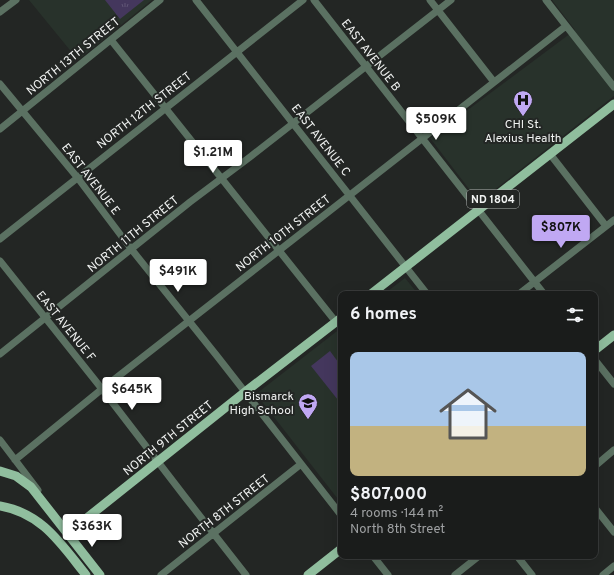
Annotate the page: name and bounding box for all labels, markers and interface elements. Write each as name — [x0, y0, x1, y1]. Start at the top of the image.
street label: NORTH 13TH STREET — [24, 14, 124, 99]
street label: EAST AVENUE B — [337, 16, 403, 95]
street label: NORTH 12TH STREET — [94, 69, 195, 153]
hospital icon: CHI St. Alexius Health — [512, 89, 534, 117]
street label: EAST AVENUE C — [287, 101, 354, 180]
pin: $509K — [408, 107, 464, 141]
text: $509K — [415, 112, 457, 128]
place label: CHI St. Alexius Health — [484, 117, 562, 147]
pin: $1.21M — [180, 140, 246, 174]
street label: EAST AVENUE E — [57, 141, 123, 219]
text: $1.21M — [193, 145, 233, 161]
road number: ND 1804 — [467, 190, 519, 208]
street label: NORTH 10TH STREET — [233, 192, 334, 276]
street label: NORTH 11TH STREET — [85, 193, 183, 277]
pin: $807K — [533, 215, 589, 249]
text: $807K — [541, 220, 581, 236]
pin: $491K — [150, 259, 206, 293]
text: $491K — [159, 264, 197, 280]
street label: EAST AVENUE F — [32, 288, 99, 365]
text: 6 homes — [350, 304, 417, 326]
icon: filters — [564, 304, 586, 326]
pin: $645K — [104, 377, 160, 411]
icon: home — [432, 378, 504, 450]
text: $645K — [111, 382, 153, 398]
place label: Bismarck High School — [230, 389, 294, 419]
school or university icon: Bismarck High School — [297, 392, 319, 420]
street label: NORTH 9TH STREET — [120, 398, 217, 480]
street label: NORTH 8TH STREET — [176, 471, 273, 552]
text: $807,000 — [350, 484, 427, 506]
text: 4 rooms · 144 m² — [350, 506, 443, 522]
pin: $363K — [64, 514, 120, 548]
text: $363K — [72, 519, 112, 535]
text: North 8th Street — [350, 522, 445, 538]

